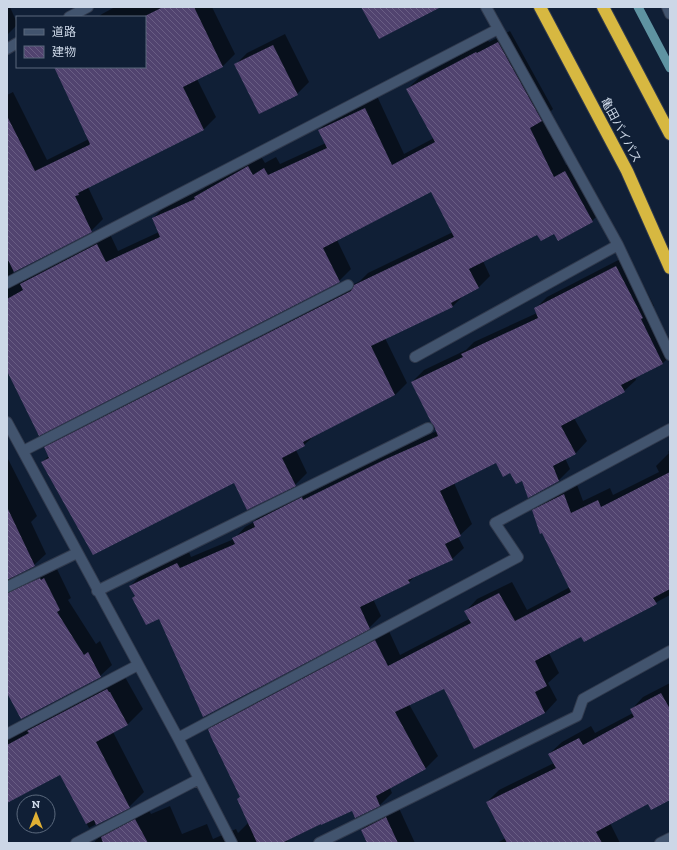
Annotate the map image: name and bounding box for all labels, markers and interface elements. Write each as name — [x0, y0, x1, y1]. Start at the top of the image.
legend — [16, 16, 146, 68]
text: 道路 — [52, 25, 76, 39]
text: 建物 — [52, 45, 76, 59]
street label: 亀田バイパス — [598, 95, 644, 165]
north arrow — [16, 794, 56, 834]
text: N — [32, 798, 41, 811]

